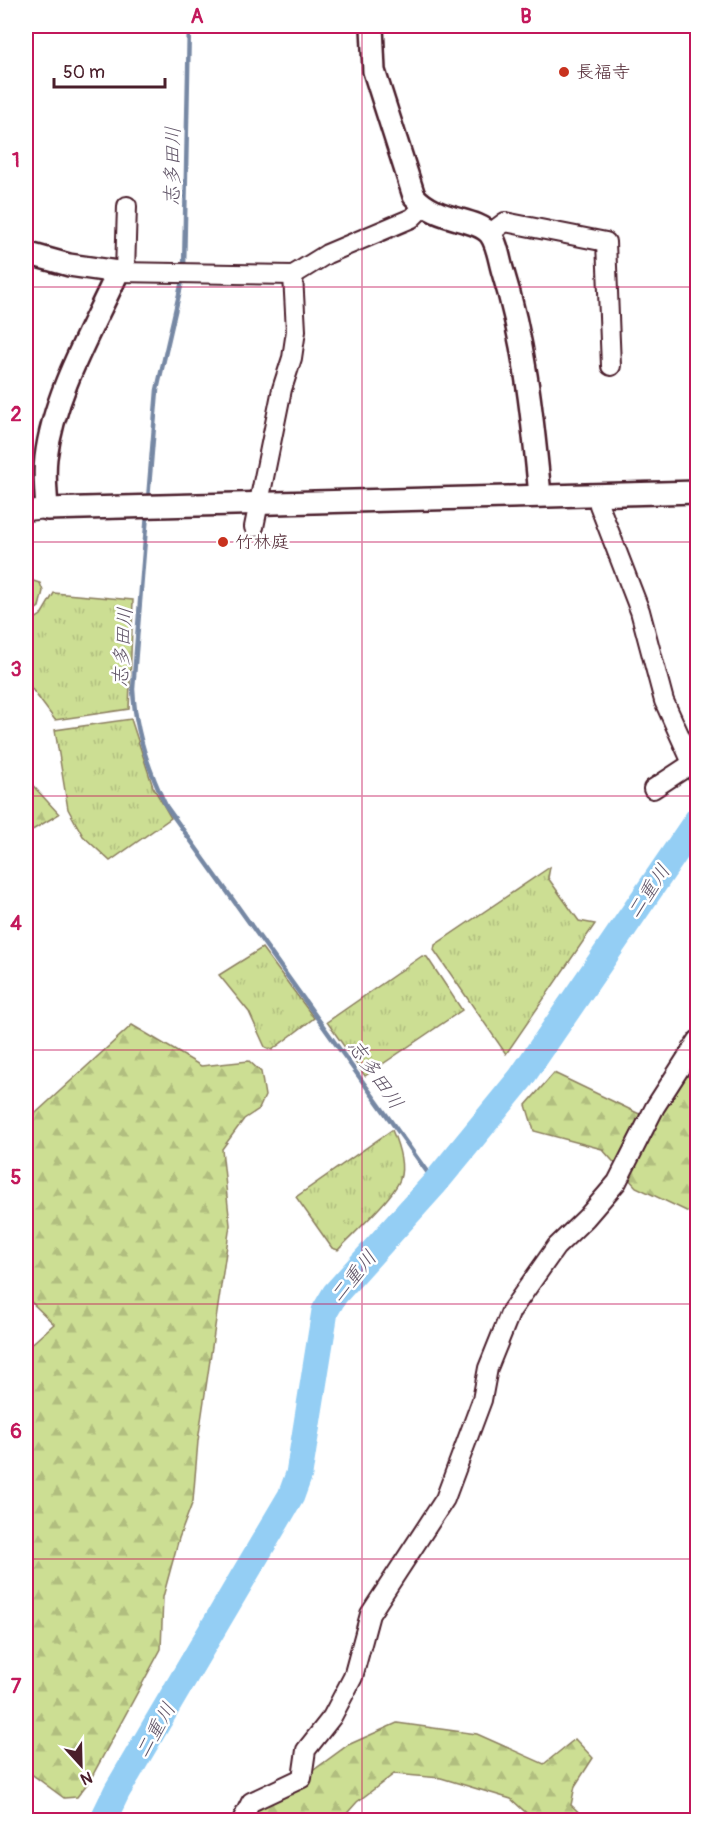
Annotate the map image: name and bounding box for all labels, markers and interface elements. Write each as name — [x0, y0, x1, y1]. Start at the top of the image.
text: A — [191, 4, 204, 29]
text: B — [520, 4, 532, 29]
scale bar — [54, 51, 165, 89]
text: 50 m — [63, 61, 105, 84]
place label: 長福寺 — [576, 61, 630, 84]
marker: 長福寺 — [557, 65, 571, 79]
water label: 志多田川 — [159, 126, 186, 206]
text: 1 — [12, 148, 20, 173]
text: 2 — [10, 402, 22, 427]
place label: 竹林庭 — [235, 531, 289, 554]
marker: 竹林庭 — [216, 535, 230, 549]
water label: 志多田川 — [107, 606, 138, 688]
text: 3 — [10, 657, 22, 682]
water label: 二重川 — [621, 859, 676, 923]
text: 4 — [10, 911, 22, 936]
water label: 志多田川 — [342, 1034, 409, 1114]
text: 5 — [11, 1165, 22, 1190]
water label: 二重川 — [325, 1245, 382, 1307]
text: 6 — [10, 1419, 22, 1444]
text: 7 — [11, 1674, 22, 1699]
water label: 二重川 — [130, 1698, 181, 1762]
north arrow — [51, 1735, 111, 1795]
text: N — [77, 1767, 95, 1789]

